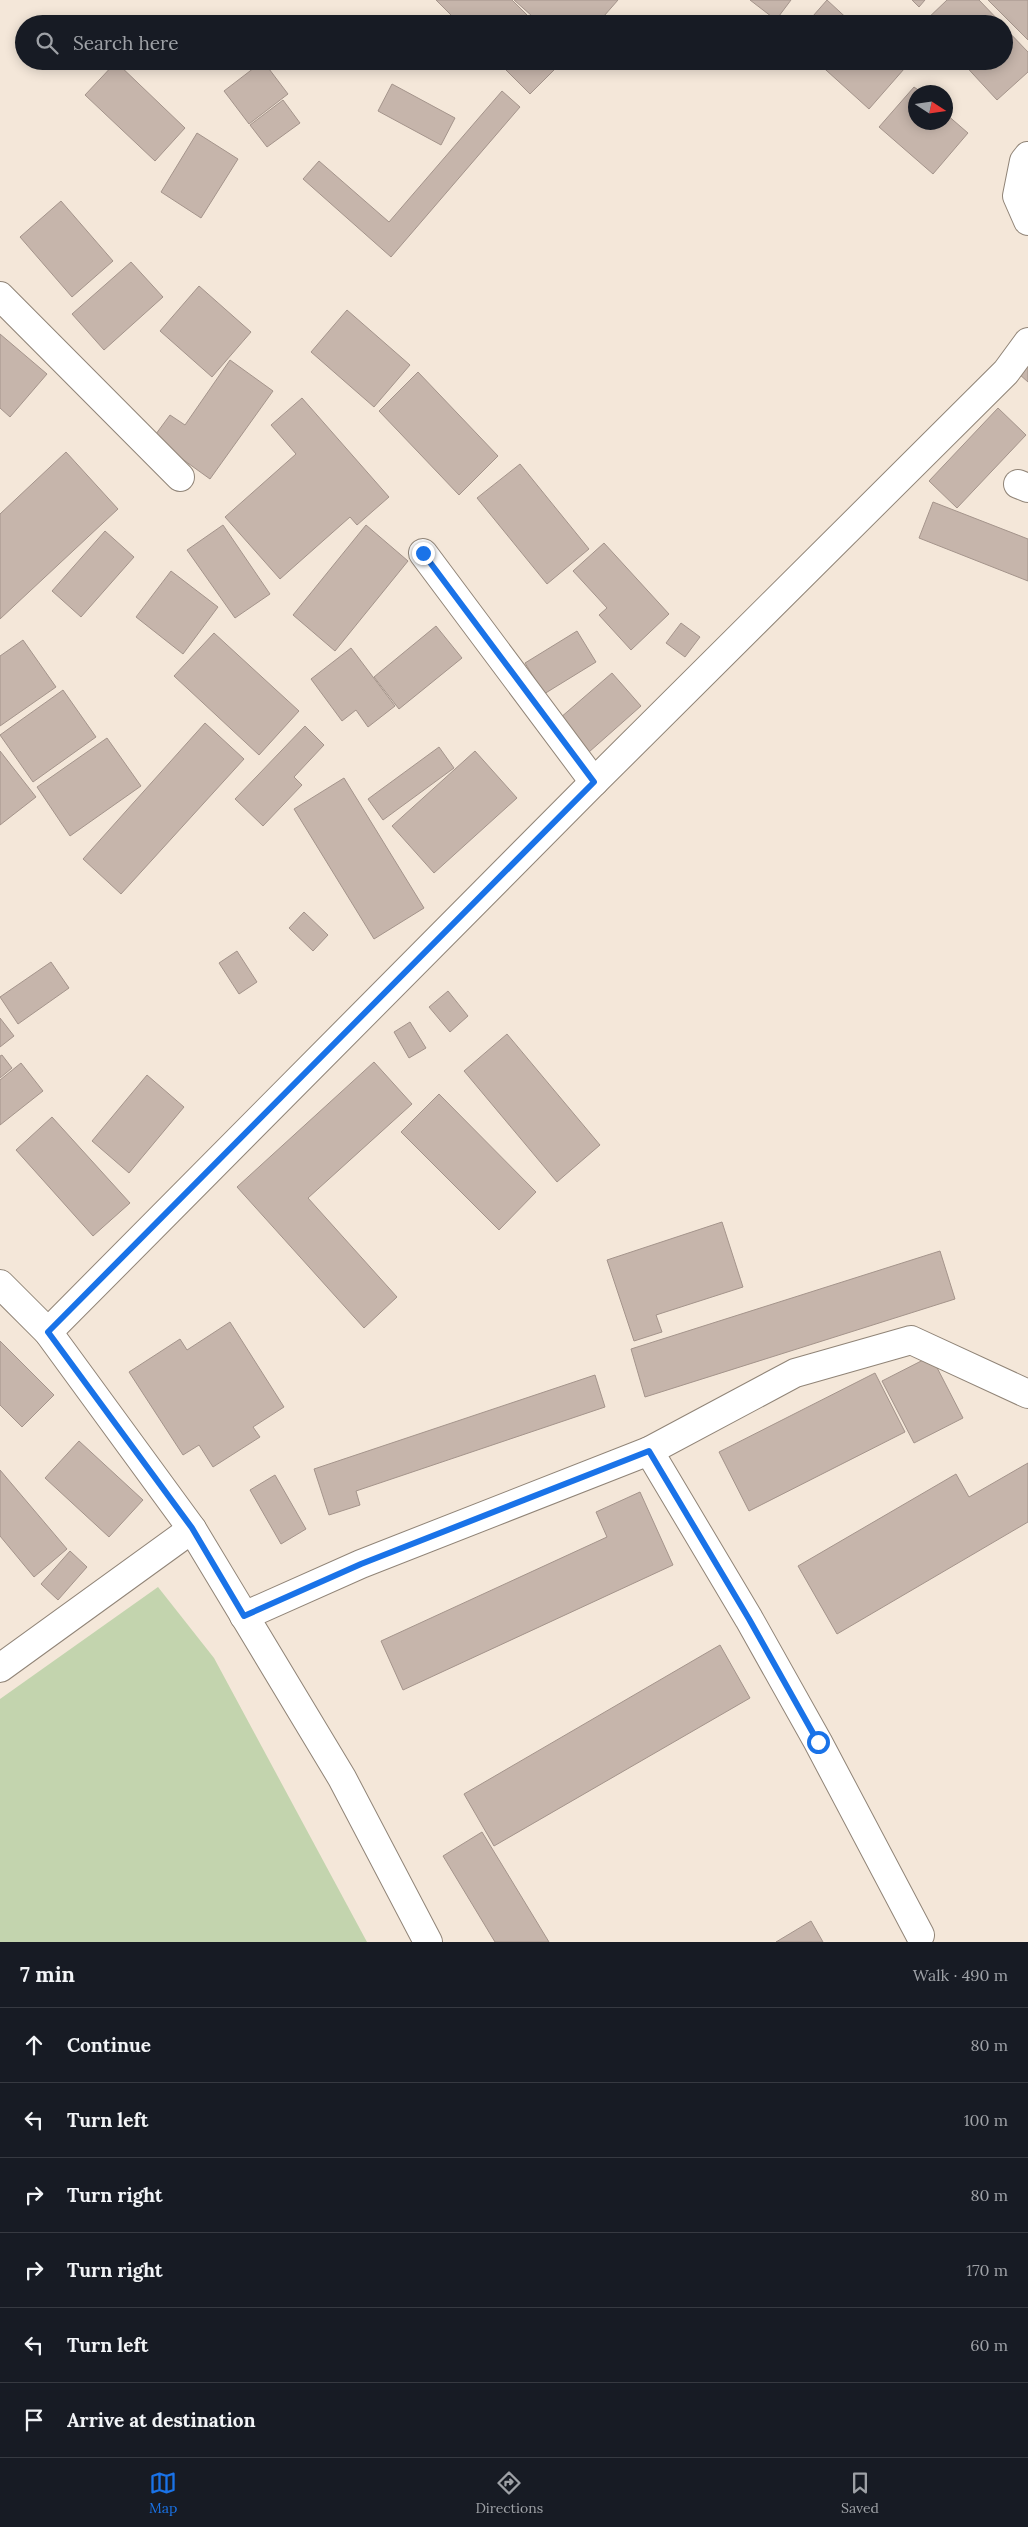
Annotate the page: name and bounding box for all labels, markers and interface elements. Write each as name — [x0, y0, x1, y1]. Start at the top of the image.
search box — [15, 15, 1013, 70]
icon: search — [33, 29, 61, 57]
text: Search here — [73, 31, 179, 55]
north arrow — [908, 85, 953, 130]
route end — [412, 542, 435, 565]
route start — [807, 1731, 830, 1754]
text: 7 min — [20, 1961, 75, 1988]
text: Walk · 490 m — [913, 1965, 1008, 1985]
icon: ahead — [20, 2031, 48, 2059]
text: Continue — [67, 2033, 151, 2057]
text: 80 m — [971, 2035, 1008, 2055]
icon: left — [20, 2106, 48, 2134]
text: Turn left — [67, 2108, 148, 2132]
text: 100 m — [964, 2110, 1008, 2130]
icon: right — [20, 2181, 48, 2209]
text: Turn right — [67, 2183, 163, 2207]
text: 80 m — [971, 2185, 1008, 2205]
icon: right — [20, 2256, 48, 2284]
text: Turn right — [67, 2258, 163, 2282]
text: 170 m — [966, 2260, 1008, 2280]
icon: left — [20, 2331, 48, 2359]
text: Turn left — [67, 2333, 148, 2357]
text: 60 m — [970, 2335, 1008, 2355]
icon: arrive — [20, 2406, 48, 2434]
text: Arrive at destination — [67, 2408, 256, 2432]
tab: Map — [149, 2469, 177, 2517]
tab: Directions — [475, 2469, 543, 2517]
tab: Saved — [841, 2469, 879, 2517]

